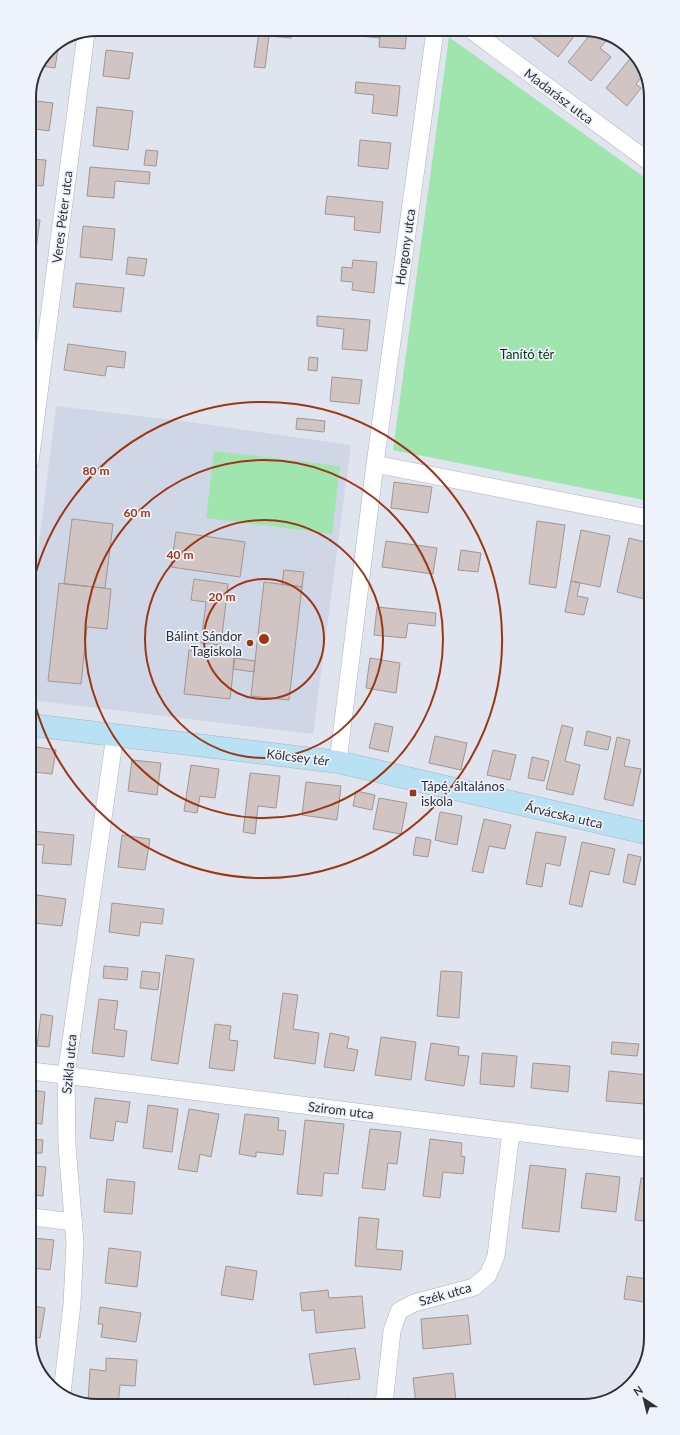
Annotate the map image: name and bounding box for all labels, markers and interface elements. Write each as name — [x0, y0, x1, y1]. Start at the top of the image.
street label: Madarász utca — [521, 65, 597, 127]
street label: Veres Péter utca — [48, 170, 76, 264]
street label: Horgony utca — [392, 208, 418, 286]
park label: Tanító tér — [500, 346, 555, 362]
text: 80 m — [83, 463, 109, 478]
text: 60 m — [124, 505, 150, 520]
text: 40 m — [167, 547, 193, 562]
text: 20 m — [209, 589, 235, 604]
place label: Bálint Sándor Tagiskola — [166, 628, 242, 659]
centre of rings — [257, 632, 271, 646]
marker: Bálint Sándor Tagiskola — [245, 638, 255, 648]
street label: Kölcsey tér — [266, 745, 331, 769]
place label: Tápé, általános iskola — [421, 778, 505, 809]
marker: Tápé, általános iskola — [408, 788, 418, 798]
street label: Árvácska utca — [524, 798, 604, 832]
street label: Szikla utca — [58, 1033, 80, 1095]
street label: Szirom utca — [307, 1098, 375, 1122]
street label: Szék utca — [417, 1279, 473, 1309]
north arrow — [624, 1379, 664, 1419]
text: N — [631, 1383, 645, 1398]

